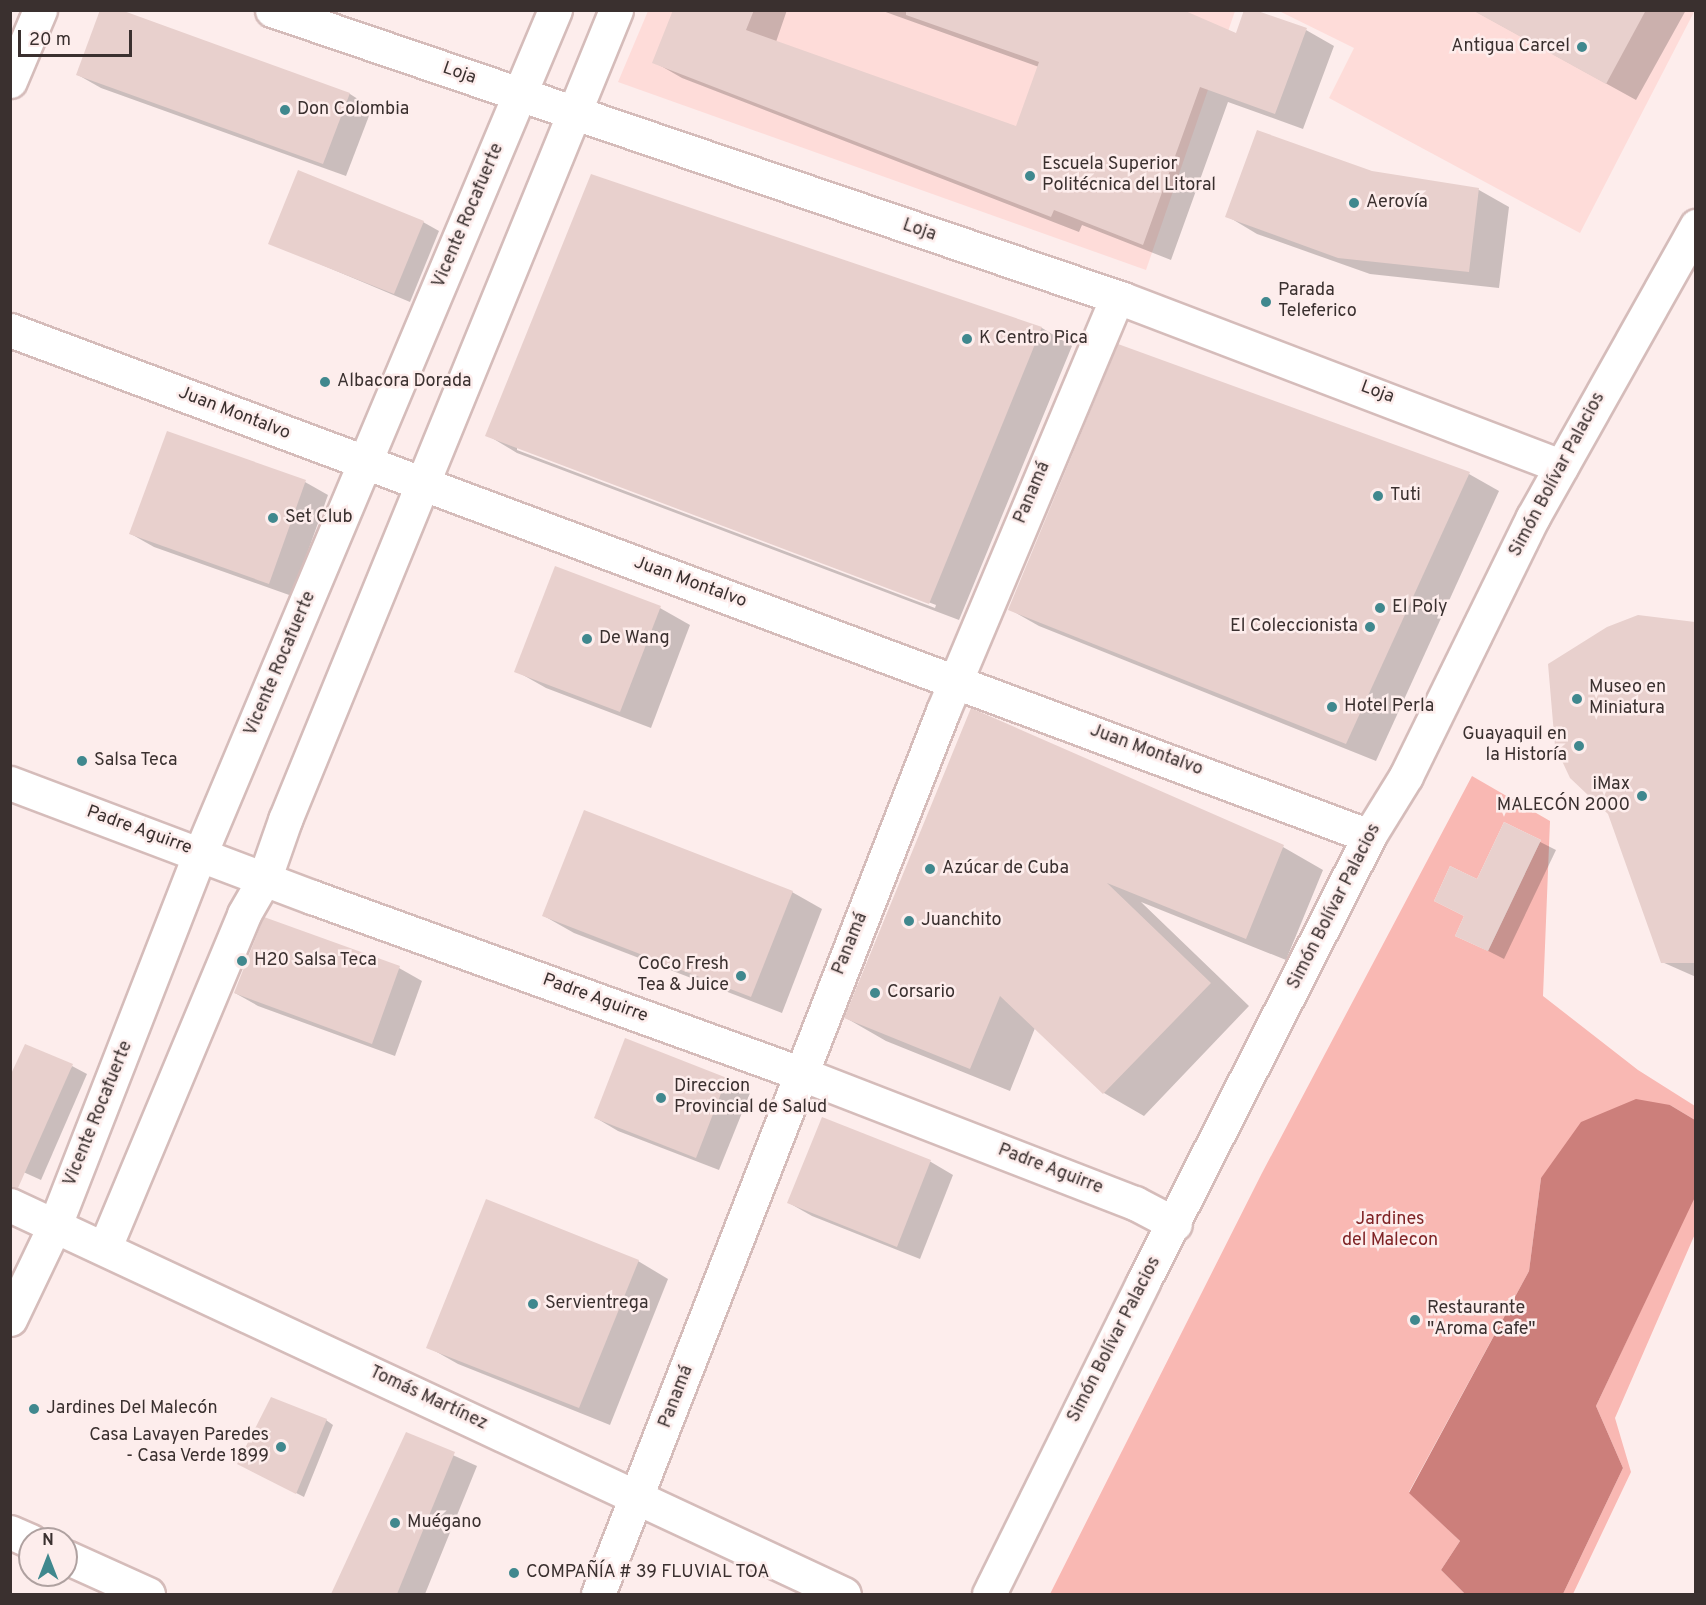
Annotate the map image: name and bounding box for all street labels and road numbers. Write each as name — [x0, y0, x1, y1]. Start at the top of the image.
street label: Loja — [439, 58, 479, 90]
street label: Vicente Rocafuerte — [429, 140, 509, 292]
street label: Loja — [899, 215, 939, 247]
street label: Loja — [1357, 377, 1397, 409]
street label: Juan Montalvo — [175, 383, 293, 445]
street label: Simón Bolívar Palacios — [1505, 389, 1611, 561]
street label: Panamá — [1010, 459, 1056, 527]
street label: Juan Montalvo — [631, 553, 749, 613]
street label: Vicente Rocafuerte — [241, 588, 321, 740]
street label: Juan Montalvo — [1087, 721, 1205, 781]
street label: Padre Aguirre — [83, 802, 195, 860]
street label: Simón Bolívar Palacios — [1284, 821, 1386, 993]
street label: Panamá — [829, 910, 873, 978]
street label: Padre Aguirre — [539, 970, 651, 1028]
street label: Vicente Rocafuerte — [60, 1038, 138, 1190]
street label: Padre Aguirre — [994, 1140, 1106, 1200]
street label: Simón Bolívar Palacios — [1064, 1254, 1166, 1426]
street label: Tomás Martínez — [366, 1362, 490, 1436]
street label: Panamá — [655, 1363, 699, 1431]

